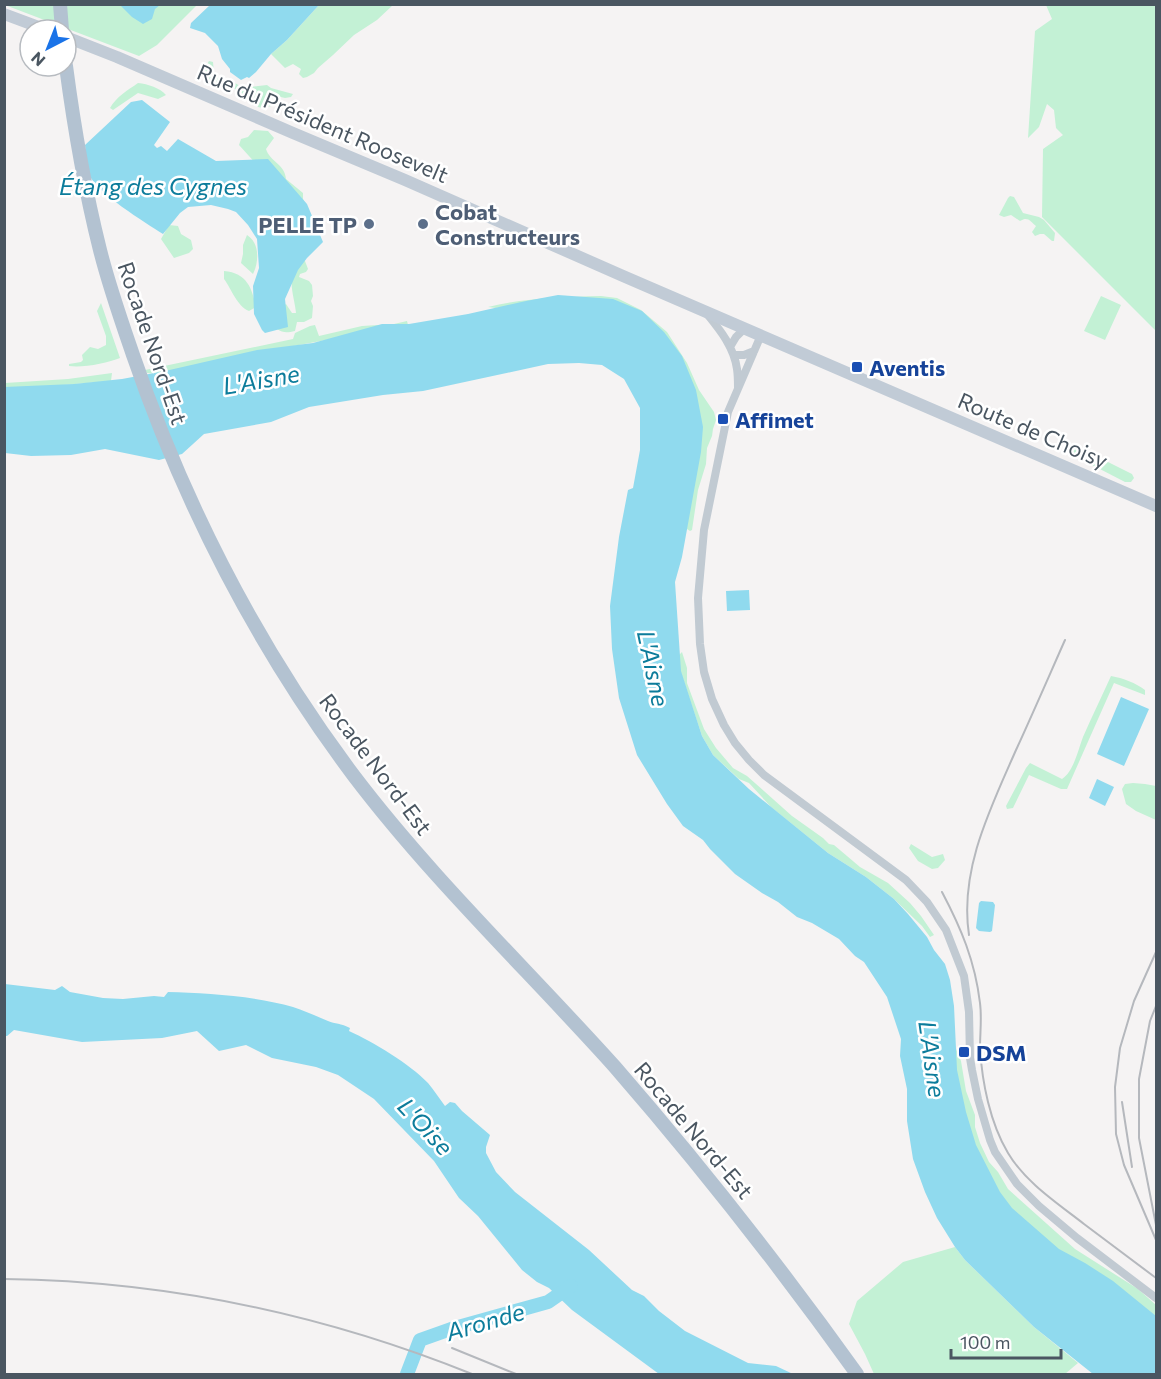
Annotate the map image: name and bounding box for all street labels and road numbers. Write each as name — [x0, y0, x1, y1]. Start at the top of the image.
street label: Rue du Président Roosevelt — [193, 58, 453, 188]
street label: Rocade Nord-Est — [113, 258, 193, 428]
street label: Route de Choisy — [954, 386, 1112, 474]
street label: Rocade Nord-Est — [314, 688, 438, 840]
street label: Rocade Nord-Est — [629, 1056, 759, 1204]

